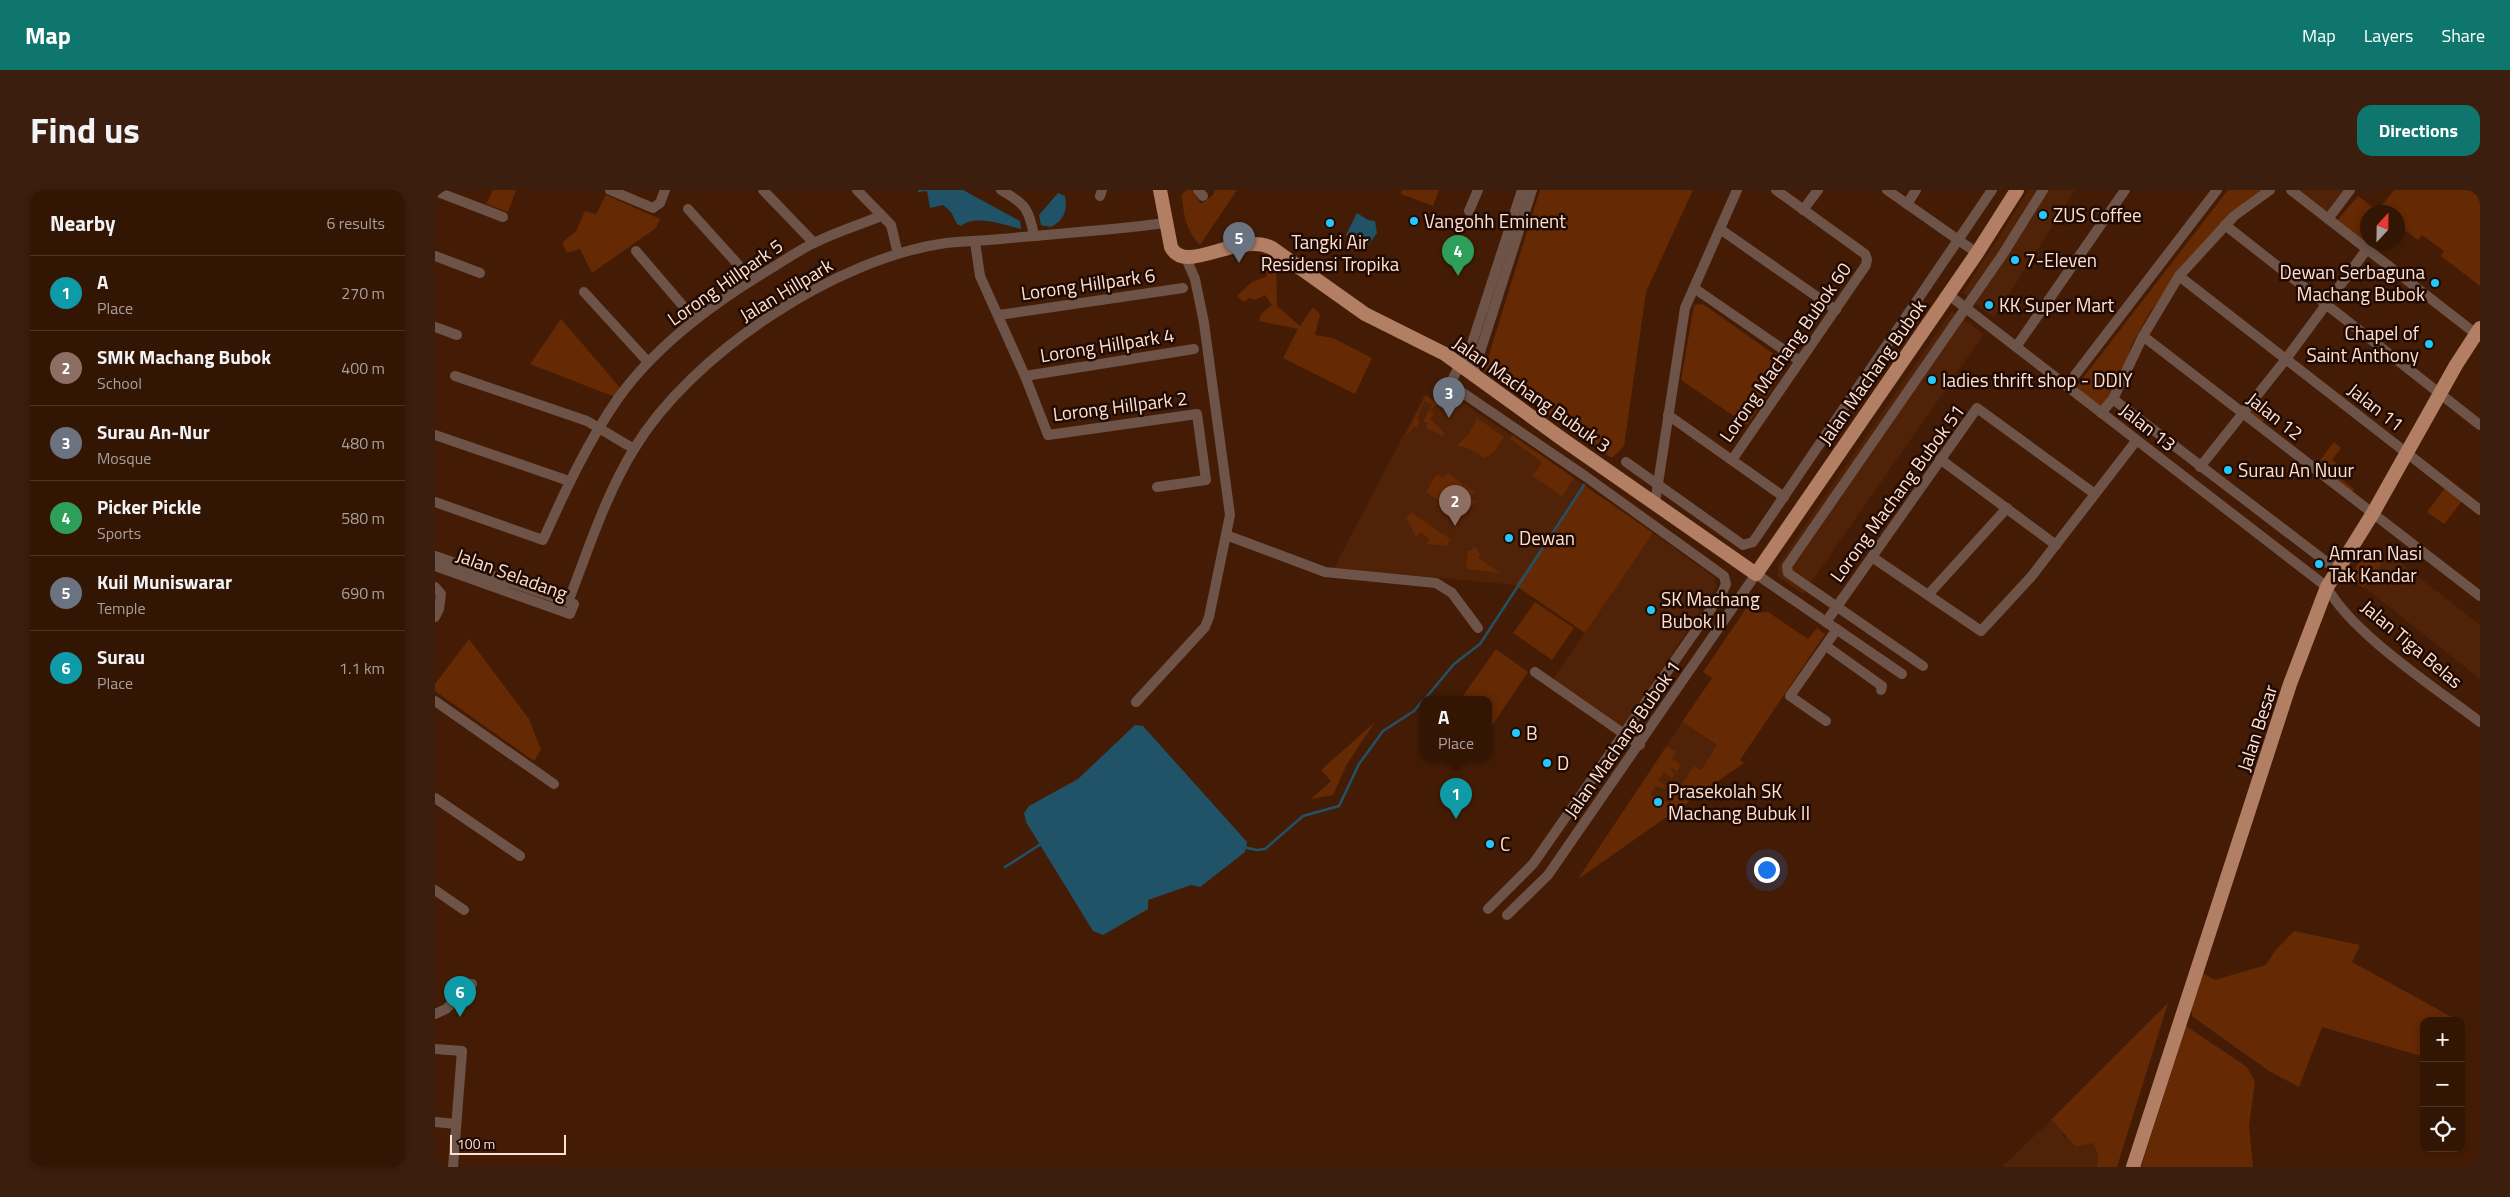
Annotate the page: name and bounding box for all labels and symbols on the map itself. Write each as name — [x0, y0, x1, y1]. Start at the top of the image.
place label: ZUS Coffee — [2053, 200, 2142, 229]
north arrow — [2360, 205, 2405, 250]
place label: Vangohh Eminent — [1424, 206, 1566, 235]
marker: ZUS Coffee — [2037, 209, 2049, 221]
marker: Vangohh Eminent — [1408, 215, 1420, 227]
marker: Tangki Air Residensi Tropika — [1324, 217, 1336, 229]
pin: 5 — [1223, 222, 1255, 263]
place label: Tangki Air Residensi Tropika — [1261, 227, 1400, 278]
street label: Lorong Hillpark 5 — [661, 231, 788, 332]
pin: 4 — [1442, 235, 1474, 276]
place label: 7-Eleven — [2025, 245, 2097, 274]
street label: Jalan Hillpark — [734, 250, 838, 329]
marker: 7-Eleven — [2009, 254, 2021, 266]
street label: Lorong Machang Bubok 60 — [1711, 256, 1858, 448]
place label: Dewan Serbaguna Machang Bubok — [2279, 257, 2425, 308]
street label: Lorong Hillpark 6 — [1019, 260, 1157, 307]
marker: Dewan Serbaguna Machang Bubok — [2429, 277, 2441, 289]
place label: KK Super Mart — [1999, 290, 2115, 319]
street label: Jalan Machang Bubok — [1810, 293, 1933, 450]
marker: KK Super Mart — [1983, 299, 1995, 311]
place label: Chapel of Saint Anthony — [2306, 318, 2420, 369]
street label: Lorong Hillpark 4 — [1038, 320, 1176, 369]
street label: Jalan Machang Bubuk 3 — [1449, 331, 1615, 457]
marker: Chapel of Saint Anthony — [2423, 338, 2435, 350]
place label: ladies thrift shop - DDIY — [1942, 365, 2133, 394]
marker: ladies thrift shop - DDIY — [1926, 374, 1938, 386]
street label: Jalan 11 — [2342, 375, 2411, 438]
pin: 3 — [1433, 377, 1465, 418]
street label: Lorong Hillpark 2 — [1051, 383, 1189, 428]
street label: Jalan 12 — [2241, 384, 2310, 447]
street label: Jalan 13 — [2114, 395, 2183, 458]
street label: Lorong Machang Bubok 51 — [1822, 398, 1971, 588]
place label: Surau An Nuur — [2238, 455, 2354, 484]
marker: Surau An Nuur — [2222, 464, 2234, 476]
pin: 2 — [1439, 485, 1471, 526]
place label: Dewan — [1519, 523, 1575, 552]
marker: Dewan — [1503, 532, 1515, 544]
place label: Amran Nasi Tak Kandar — [2329, 538, 2422, 589]
street label: Jalan Seladang — [452, 540, 572, 607]
marker: Amran Nasi Tak Kandar — [2313, 558, 2325, 570]
place label: SK Machang Bubok II — [1661, 584, 1760, 635]
street label: Jalan Tiga Belas — [2355, 592, 2470, 695]
marker: SK Machang Bubok II — [1645, 604, 1657, 616]
street label: Jalan Machang Bubok 1 — [1556, 654, 1687, 823]
street label: Jalan Besar — [2229, 680, 2284, 775]
place label: B — [1526, 718, 1538, 747]
marker: B — [1510, 727, 1522, 739]
place label: D — [1557, 748, 1569, 777]
marker: D — [1541, 757, 1553, 769]
place label: Prasekolah SK Machang Bubuk II — [1668, 776, 1810, 827]
pin: 1 — [1440, 778, 1472, 819]
marker: Prasekolah SK Machang Bubuk II — [1652, 796, 1664, 808]
place label: C — [1500, 829, 1510, 858]
marker: C — [1484, 838, 1496, 850]
your location — [1754, 857, 1780, 883]
pin: 6 — [444, 976, 476, 1017]
scale bar — [450, 1132, 566, 1155]

